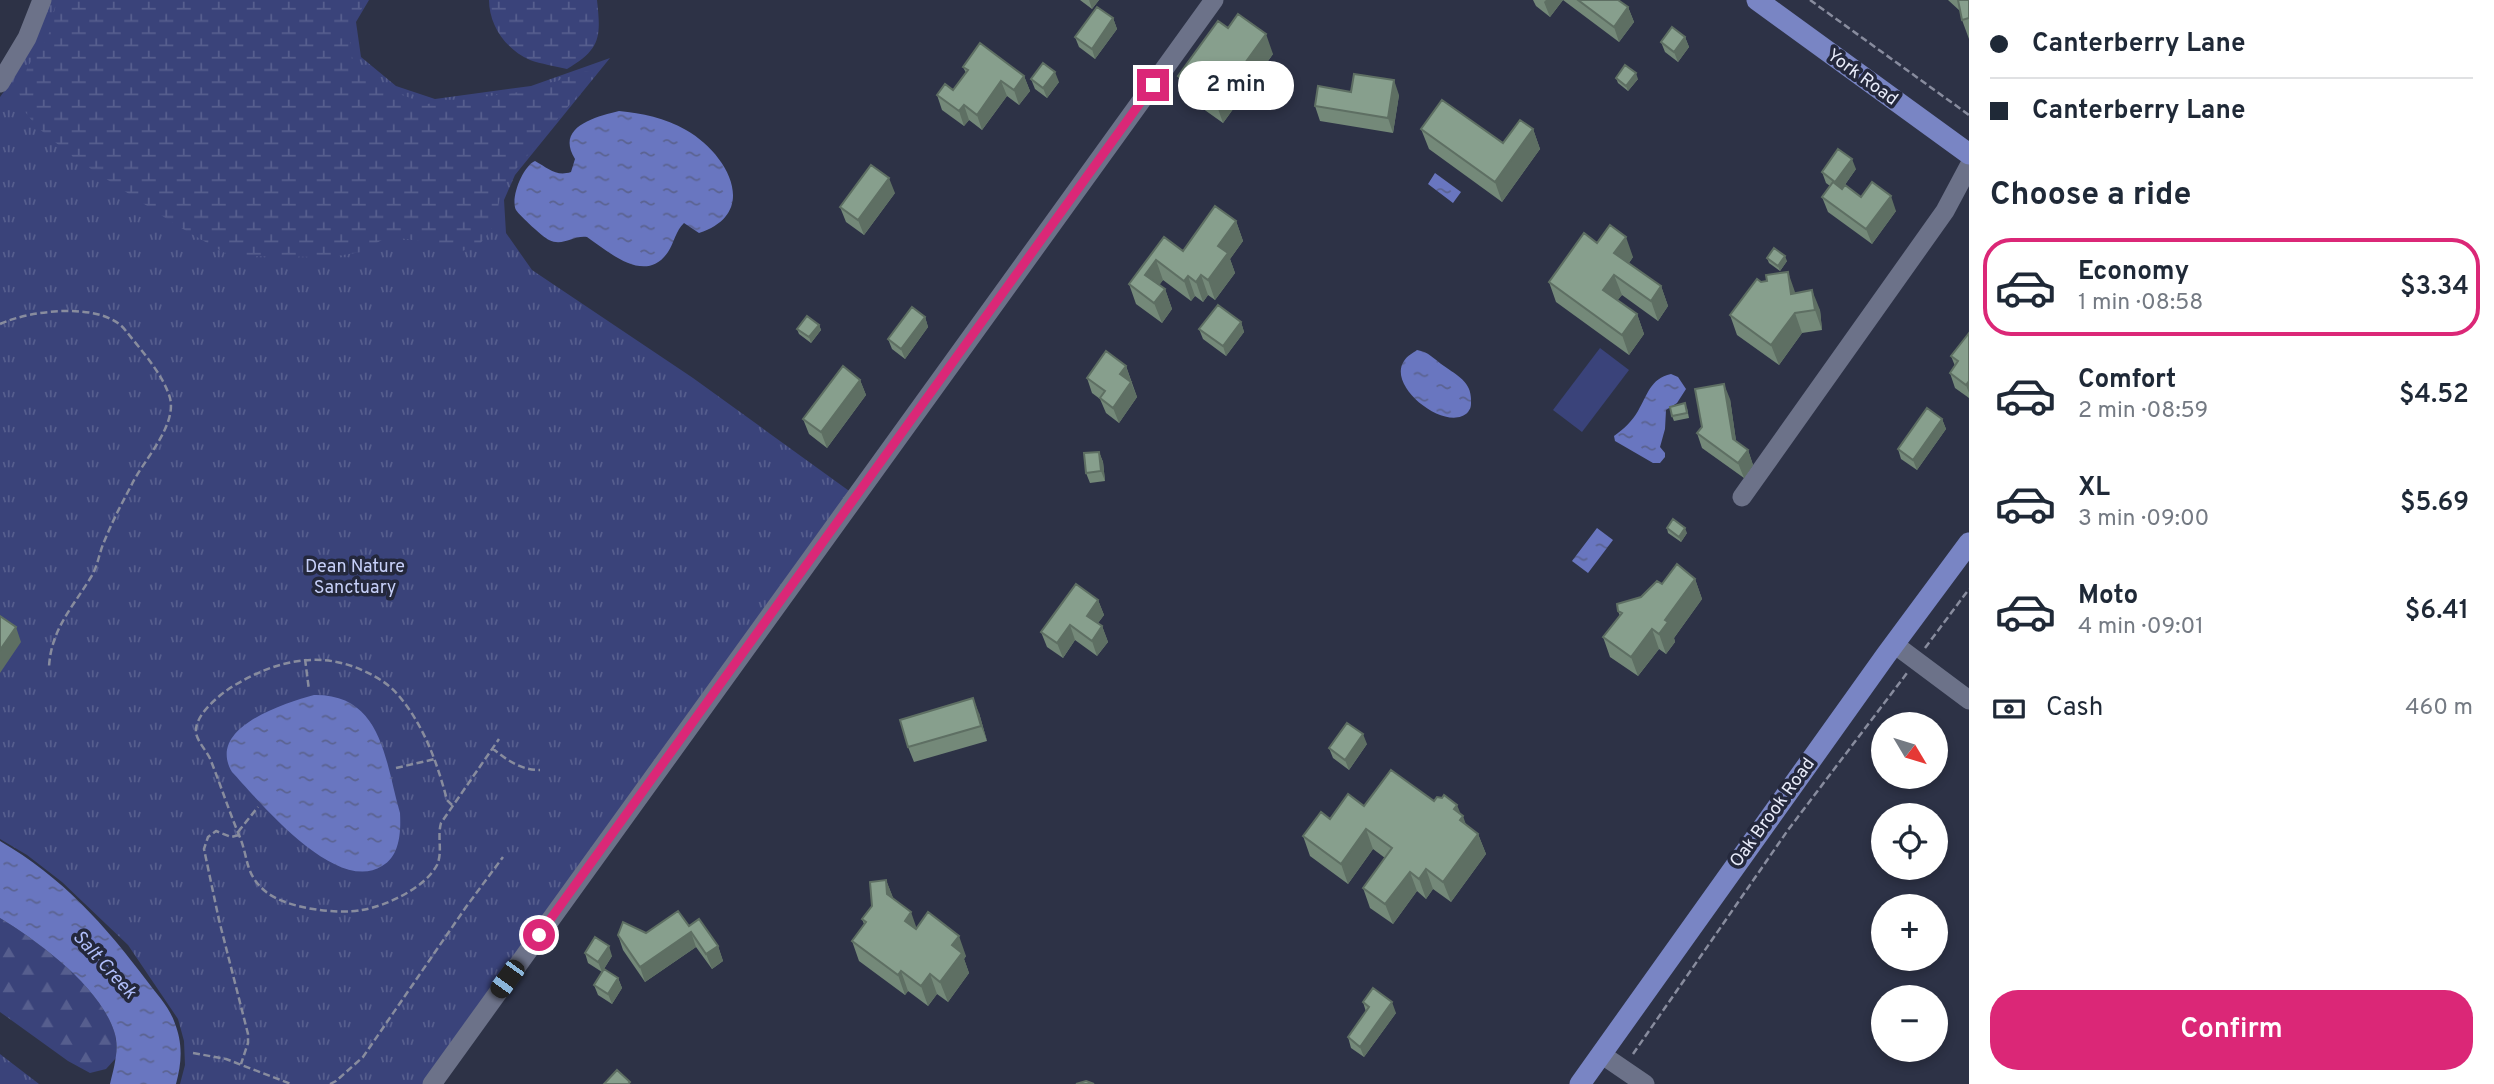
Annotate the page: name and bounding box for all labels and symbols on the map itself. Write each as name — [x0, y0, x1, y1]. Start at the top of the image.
street label: York Road — [1822, 45, 1902, 111]
callout: 2 min — [1178, 60, 1293, 110]
route end — [1137, 69, 1169, 101]
park label: Dean Nature Sanctuary — [305, 556, 405, 600]
north arrow — [1871, 712, 1948, 789]
street label: Oak Brook Road — [1725, 754, 1821, 872]
route start — [523, 919, 555, 951]
water label: Salt Creek — [67, 926, 141, 1005]
car — [487, 956, 528, 1002]

